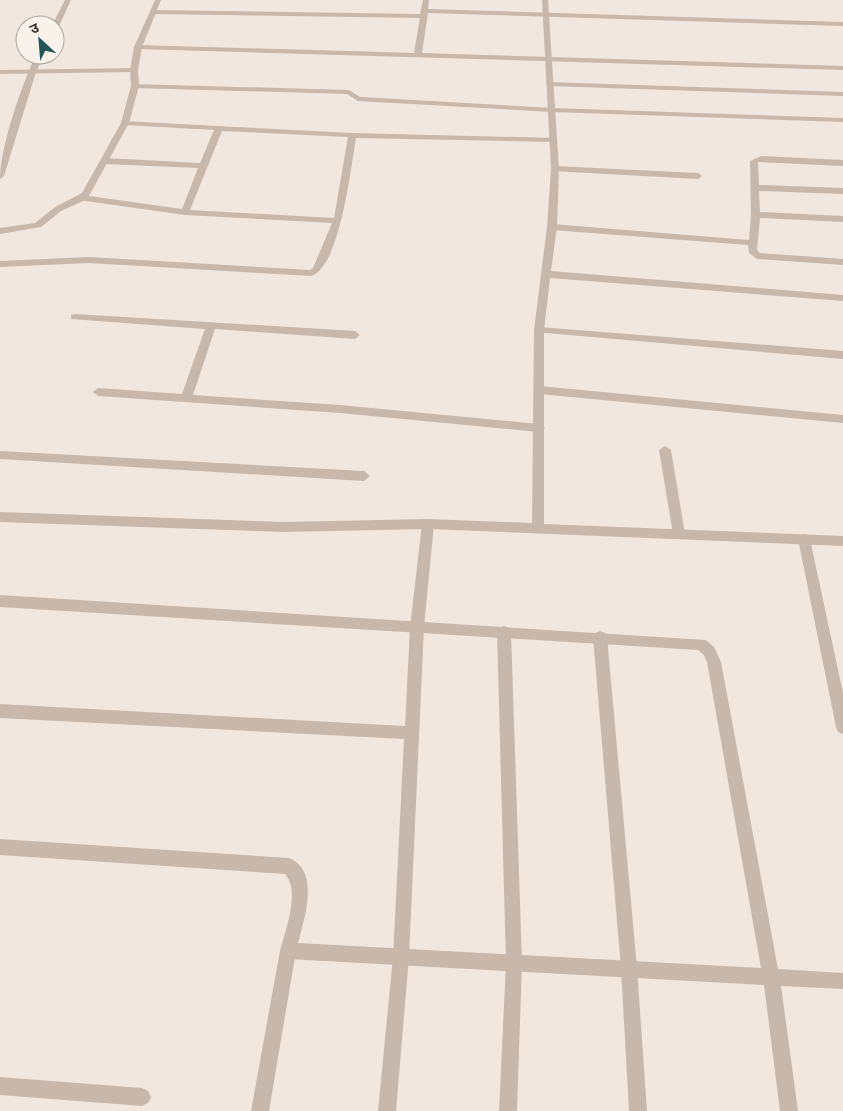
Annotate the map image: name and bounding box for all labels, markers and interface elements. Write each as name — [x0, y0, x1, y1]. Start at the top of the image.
north arrow — [15, 15, 65, 65]
text: उ — [27, 18, 43, 38]

